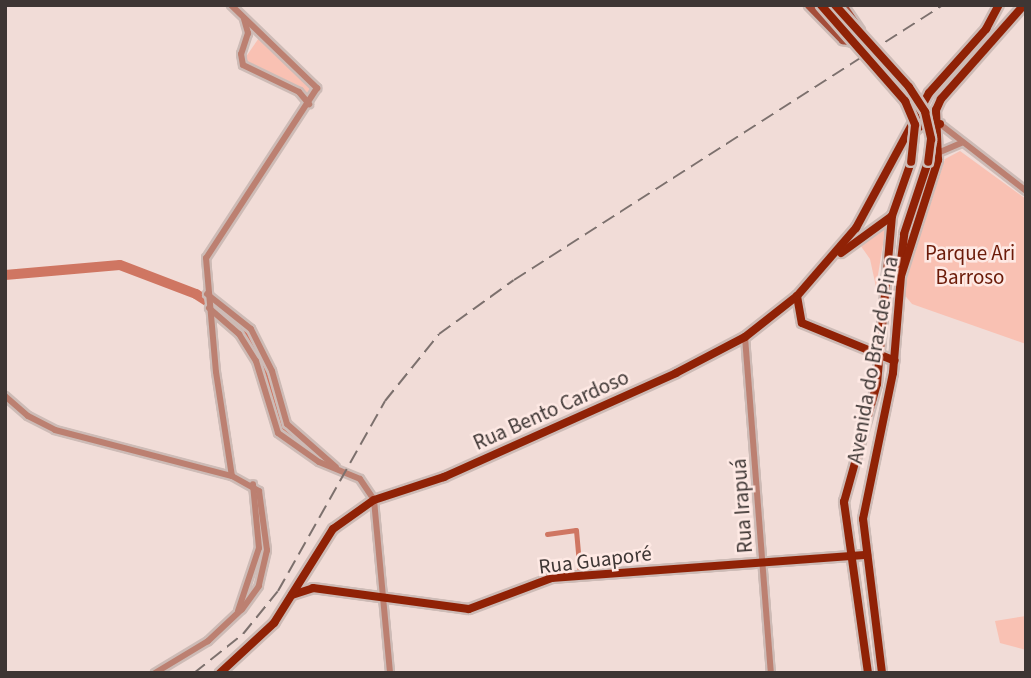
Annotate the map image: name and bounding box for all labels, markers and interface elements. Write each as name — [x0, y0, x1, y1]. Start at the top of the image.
park label: Parque Ari Barroso — [925, 240, 1015, 290]
street label: Avenida do Braz de Pina — [842, 254, 904, 466]
street label: Rua Bento Cardoso — [469, 364, 633, 456]
street label: Rua Irapuá — [726, 458, 758, 554]
street label: Rua Guaporé — [537, 541, 653, 579]

